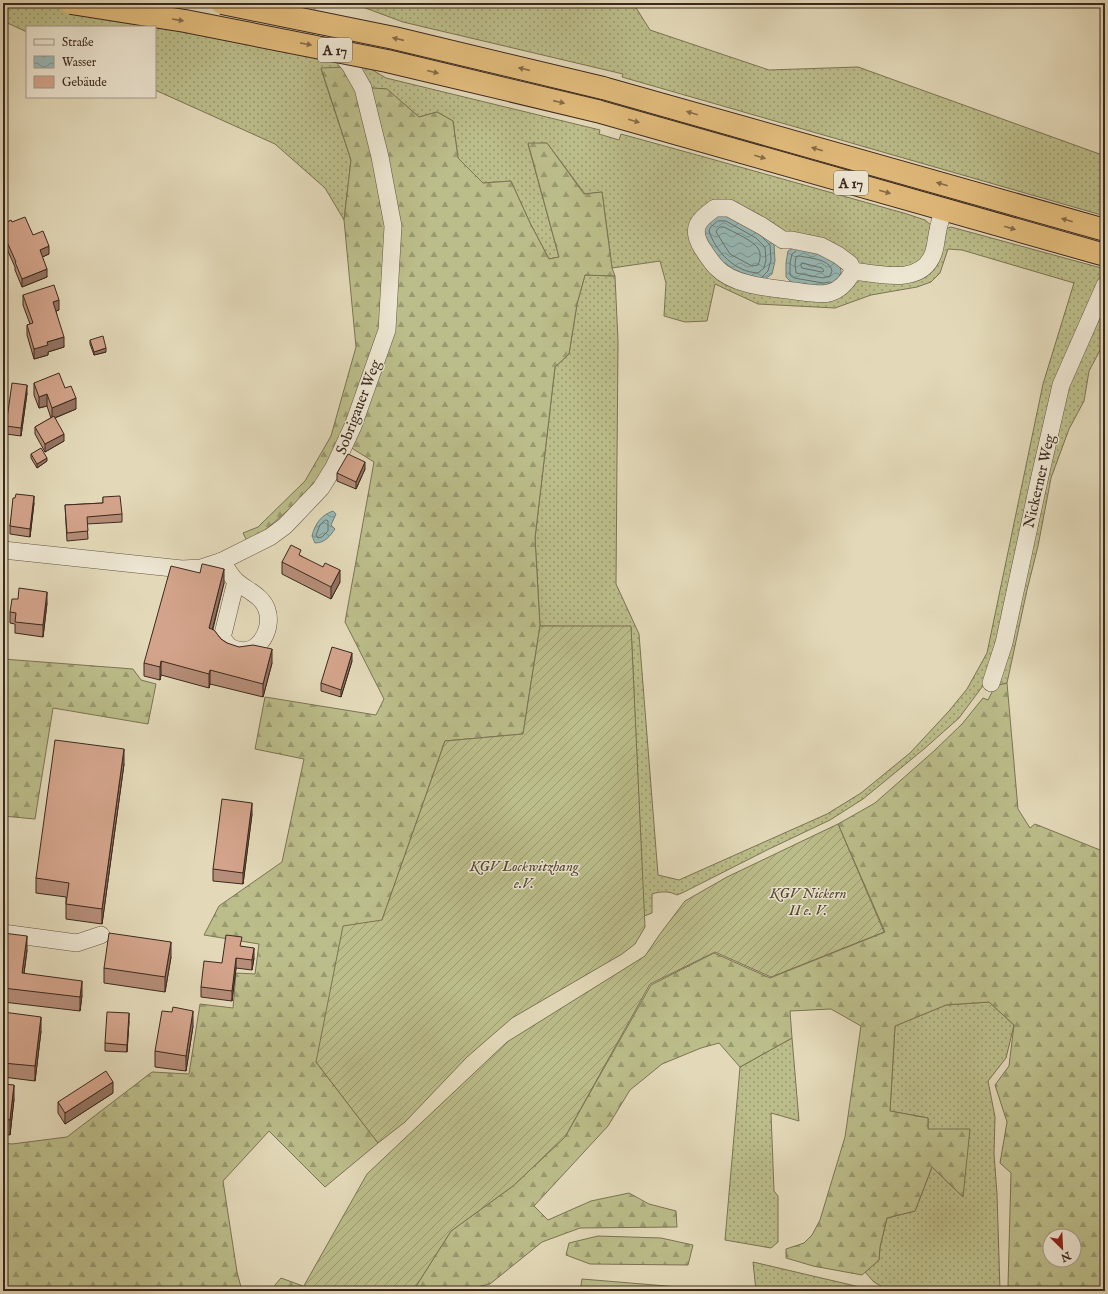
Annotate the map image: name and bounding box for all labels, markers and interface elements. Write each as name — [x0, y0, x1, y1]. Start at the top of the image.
one-way arrow — [172, 17, 184, 23]
legend — [26, 26, 156, 98]
text: Straße — [62, 35, 94, 50]
one-way arrow — [392, 36, 404, 42]
road number: A 17 — [318, 38, 352, 62]
one-way arrow — [300, 42, 312, 48]
text: Wasser — [62, 55, 97, 70]
one-way arrow — [518, 66, 531, 72]
one-way arrow — [427, 69, 439, 75]
text: Gebäude — [62, 75, 107, 90]
one-way arrow — [554, 99, 566, 105]
one-way arrow — [686, 110, 698, 116]
one-way arrow — [629, 118, 641, 124]
one-way arrow — [811, 146, 823, 152]
one-way arrow — [754, 154, 766, 160]
road number: A 17 — [834, 171, 868, 195]
one-way arrow — [936, 181, 949, 187]
one-way arrow — [879, 189, 891, 195]
one-way arrow — [1061, 216, 1074, 222]
one-way arrow — [1004, 225, 1016, 231]
street label: Sobrigauer Weg — [332, 356, 386, 457]
street label: Nickerner Weg — [1019, 431, 1060, 530]
park label: KGV Lockwitzhang e.V. — [468, 857, 580, 893]
park label: KGV Nickern II e. V. — [769, 884, 847, 920]
north arrow — [1042, 1228, 1082, 1268]
text: N — [1058, 1247, 1074, 1265]

